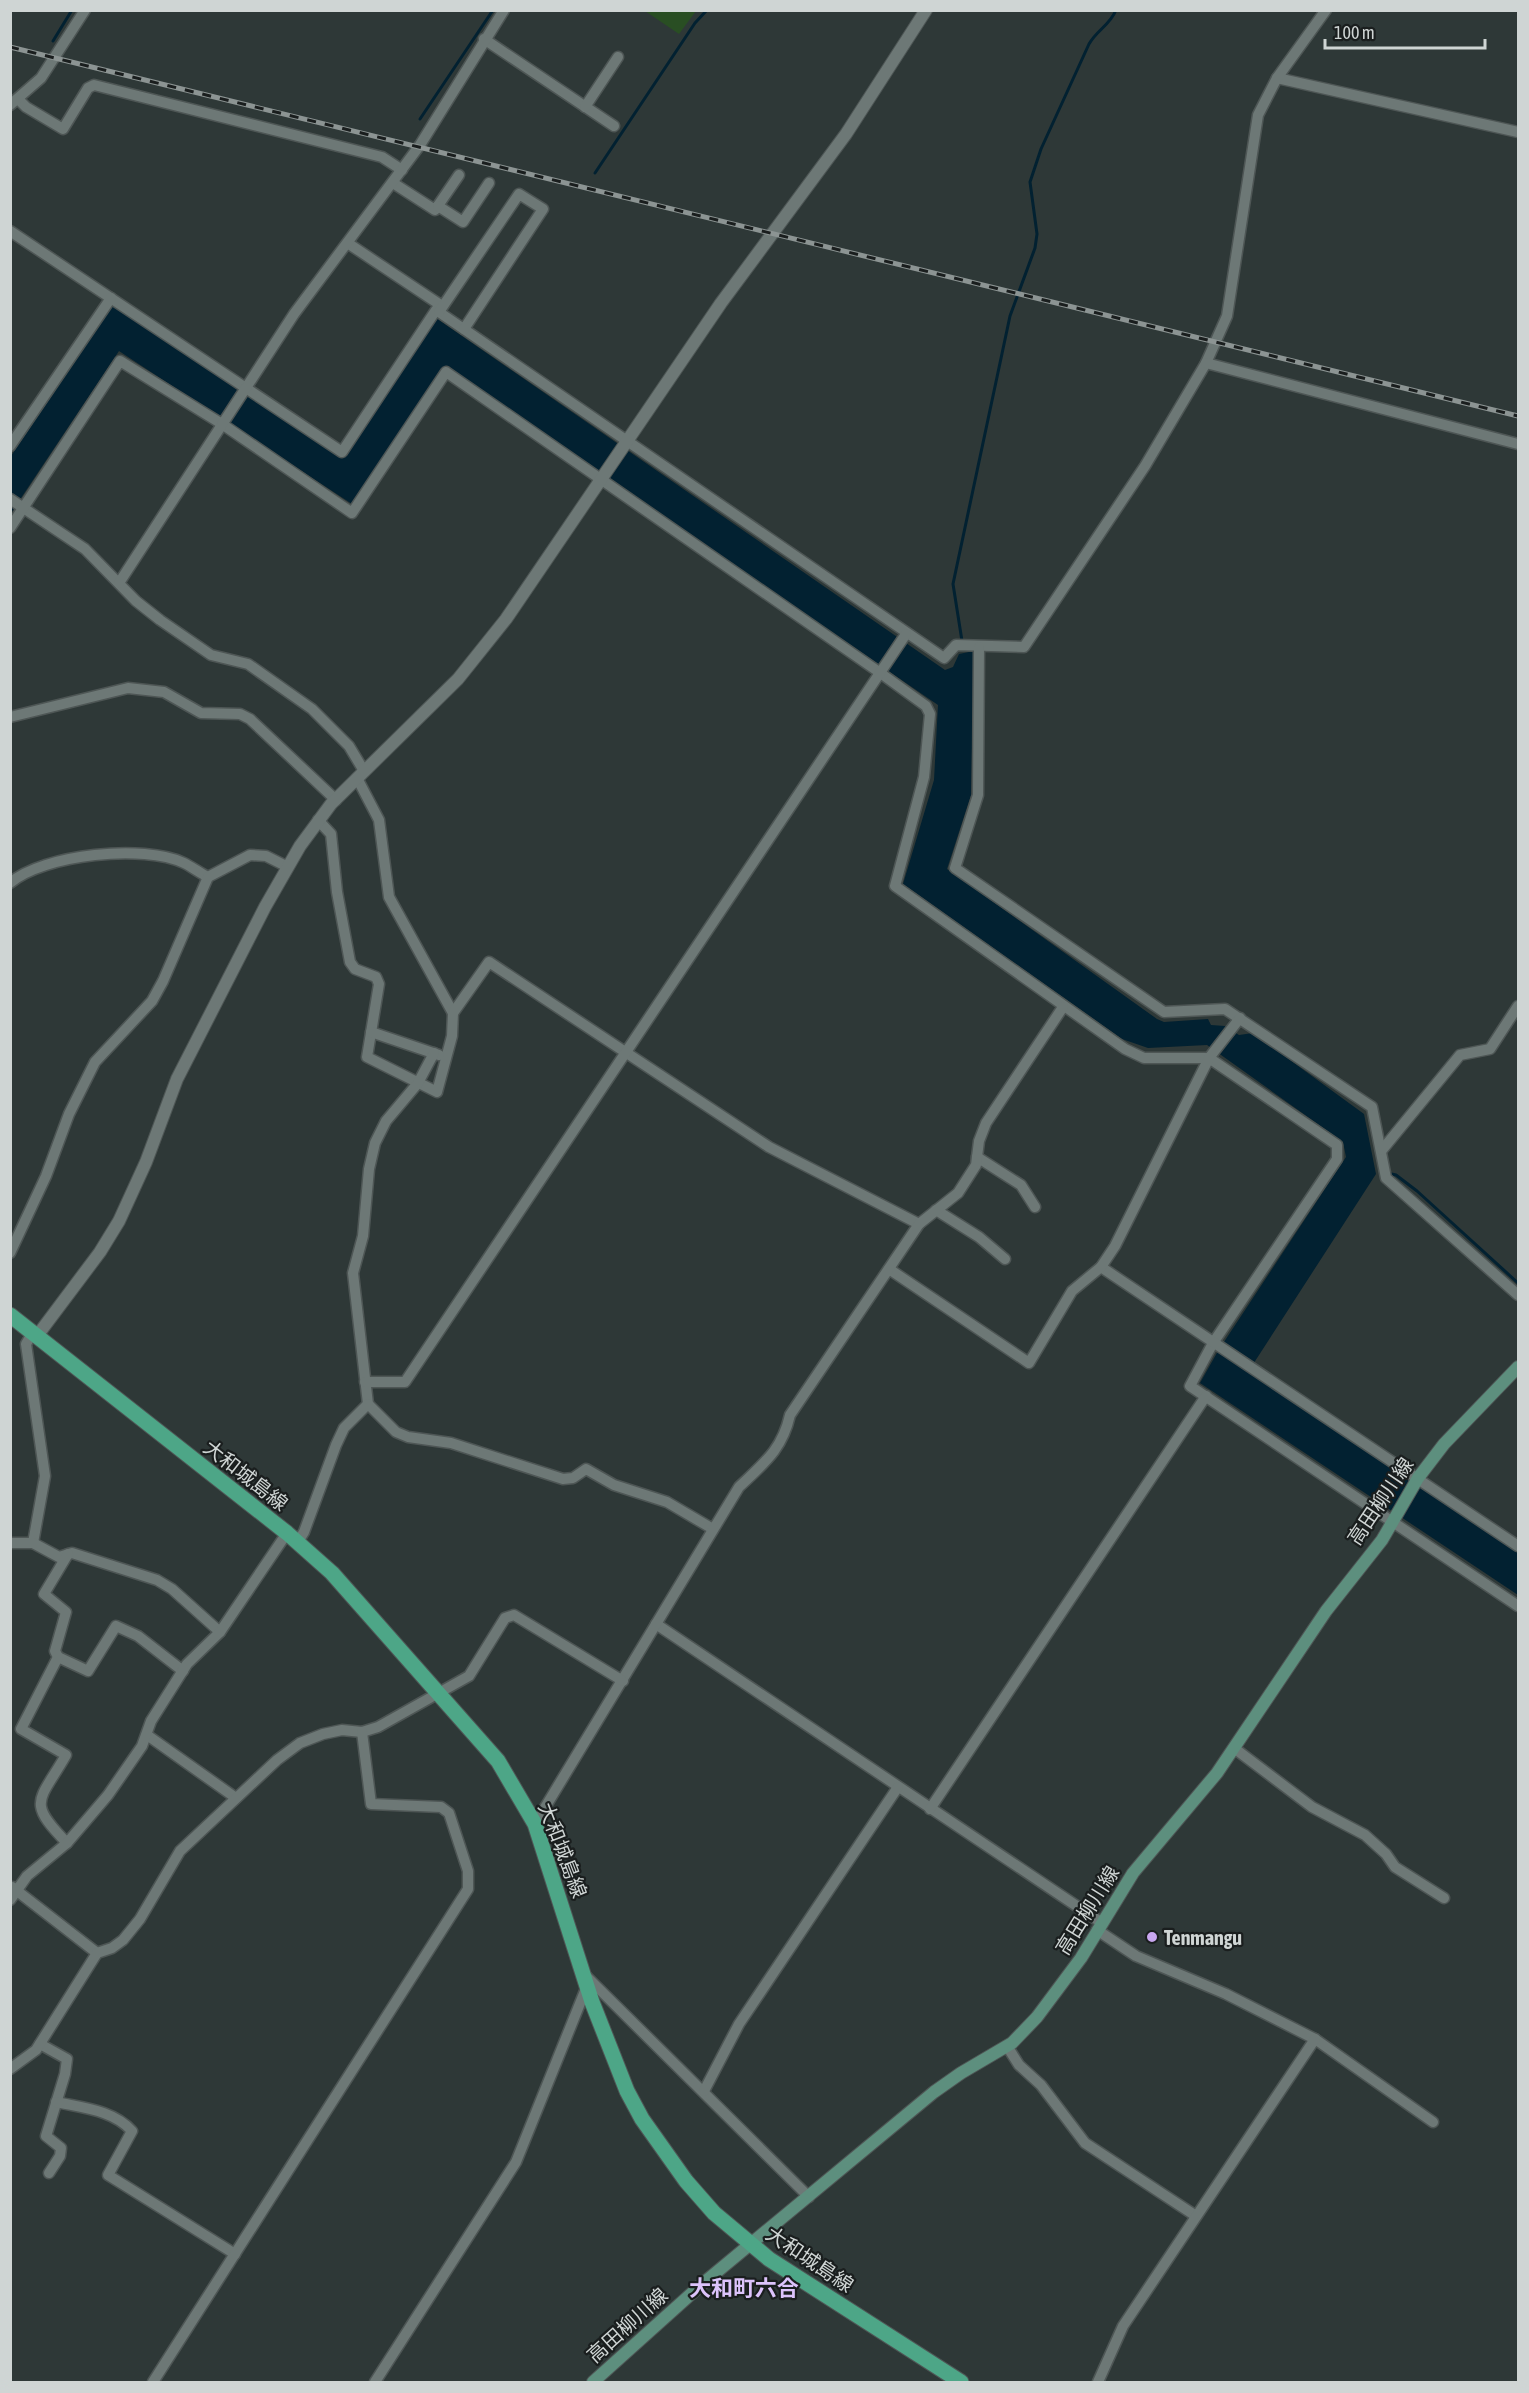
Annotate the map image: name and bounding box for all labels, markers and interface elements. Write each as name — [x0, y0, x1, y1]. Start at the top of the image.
scale bar — [1325, 12, 1486, 50]
text: 100 m — [1334, 22, 1375, 43]
street label: 大和城島線 — [200, 1435, 292, 1515]
street label: 高田柳川線 — [1343, 1453, 1417, 1549]
street label: 大和城島線 — [534, 1799, 592, 1901]
street label: 高田柳川線 — [1051, 1862, 1123, 1958]
place label: Tenmangu — [1164, 1926, 1242, 1949]
marker: Tenmangu — [1145, 1930, 1159, 1944]
street label: 大和城島線 — [762, 2222, 858, 2296]
district label: 大和町六合 — [689, 2275, 799, 2301]
street label: 高田柳川線 — [582, 2283, 672, 2367]

